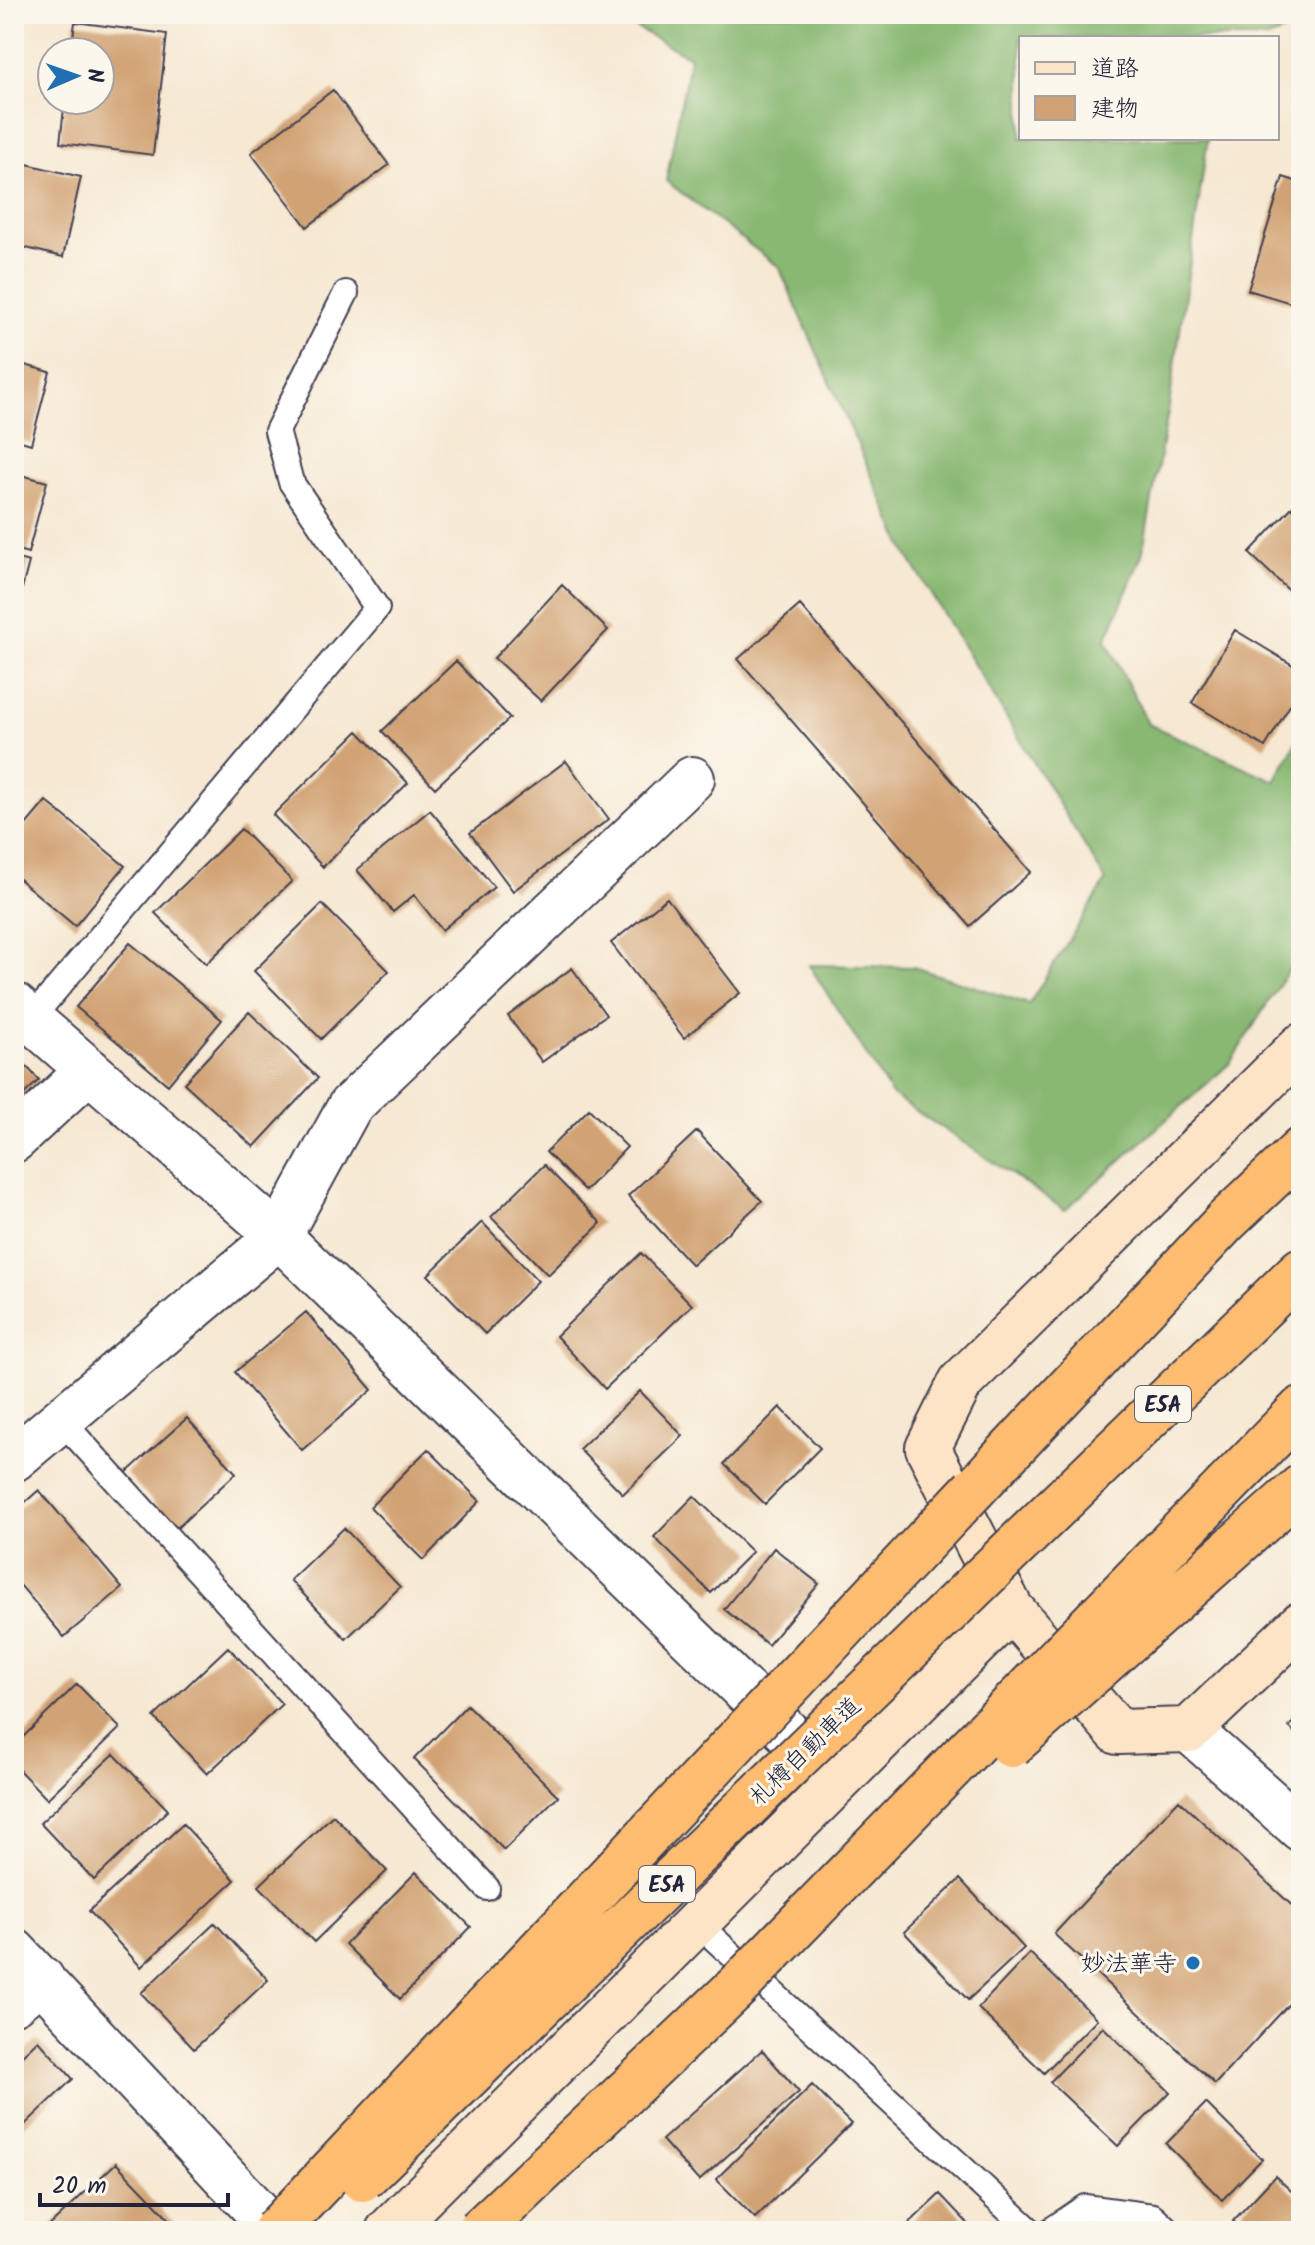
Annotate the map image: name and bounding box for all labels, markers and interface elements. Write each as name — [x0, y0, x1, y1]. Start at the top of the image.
north arrow — [36, 36, 116, 116]
legend — [1019, 36, 1279, 140]
text: 道路 — [1091, 50, 1139, 89]
text: N — [76, 68, 111, 83]
text: 建物 — [1091, 90, 1139, 129]
road number: E5A — [1135, 1386, 1191, 1422]
street label: 札樽自動車道 — [741, 1688, 871, 1816]
road number: E5A — [639, 1866, 695, 1902]
place label: 妙法華寺 — [1081, 1945, 1177, 1984]
marker: 妙法華寺 — [1184, 1954, 1202, 1972]
scale bar — [40, 2157, 228, 2207]
text: 20 m — [52, 2167, 107, 2206]

